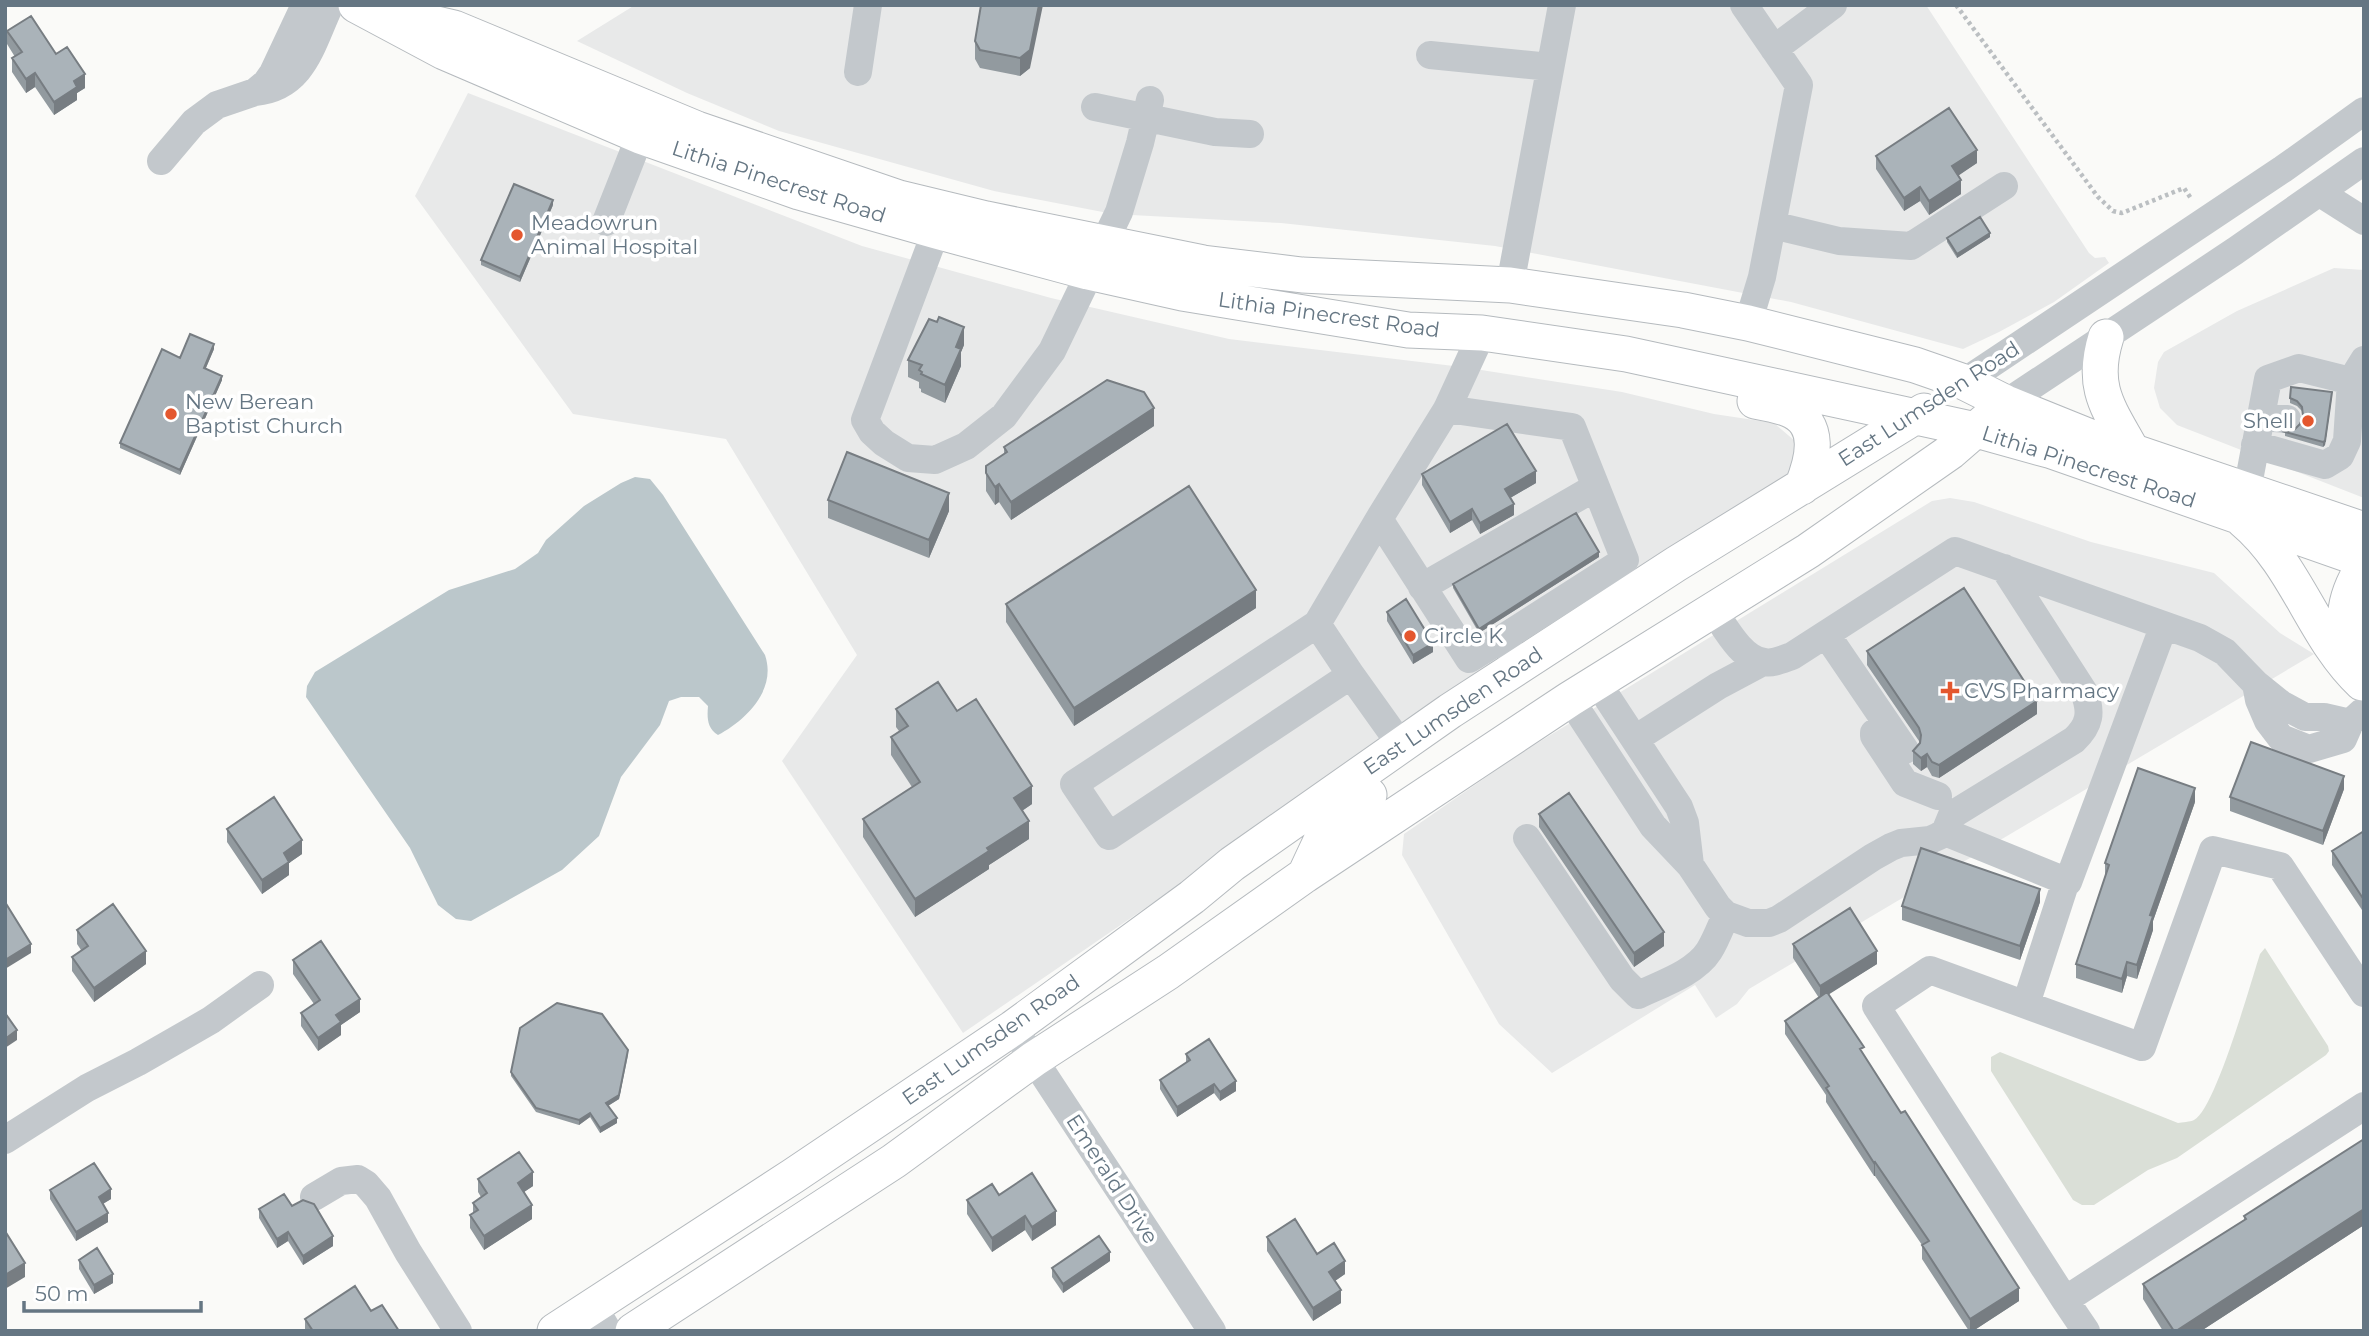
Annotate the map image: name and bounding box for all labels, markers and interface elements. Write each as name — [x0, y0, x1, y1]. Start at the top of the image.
street label: Lithia Pinecrest Road — [669, 135, 889, 228]
place label: Meadowrun Animal Hospital — [531, 210, 698, 259]
marker: Meadowrun Animal Hospital — [509, 227, 525, 243]
street label: Lithia Pinecrest Road — [1217, 287, 1442, 342]
street label: East Lumsden Road — [1833, 336, 2024, 472]
place label: New Berean Baptist Church — [185, 389, 343, 438]
marker: New Berean Baptist Church — [163, 406, 179, 422]
place label: Shell — [2243, 408, 2294, 433]
marker: Shell — [2300, 413, 2316, 429]
street label: Lithia Pinecrest Road — [1979, 420, 2199, 513]
place label: Circle K — [1424, 623, 1503, 648]
marker: Circle K — [1402, 628, 1418, 644]
street label: East Lumsden Road — [1358, 641, 1547, 780]
place label: CVS Pharmacy — [1964, 678, 2120, 703]
marker: CVS Pharmacy — [1942, 683, 1958, 699]
street label: East Lumsden Road — [897, 969, 1084, 1110]
street label: Emerald Drive — [1061, 1109, 1164, 1248]
scale bar — [24, 1270, 201, 1314]
text: 50 m — [35, 1281, 89, 1306]

